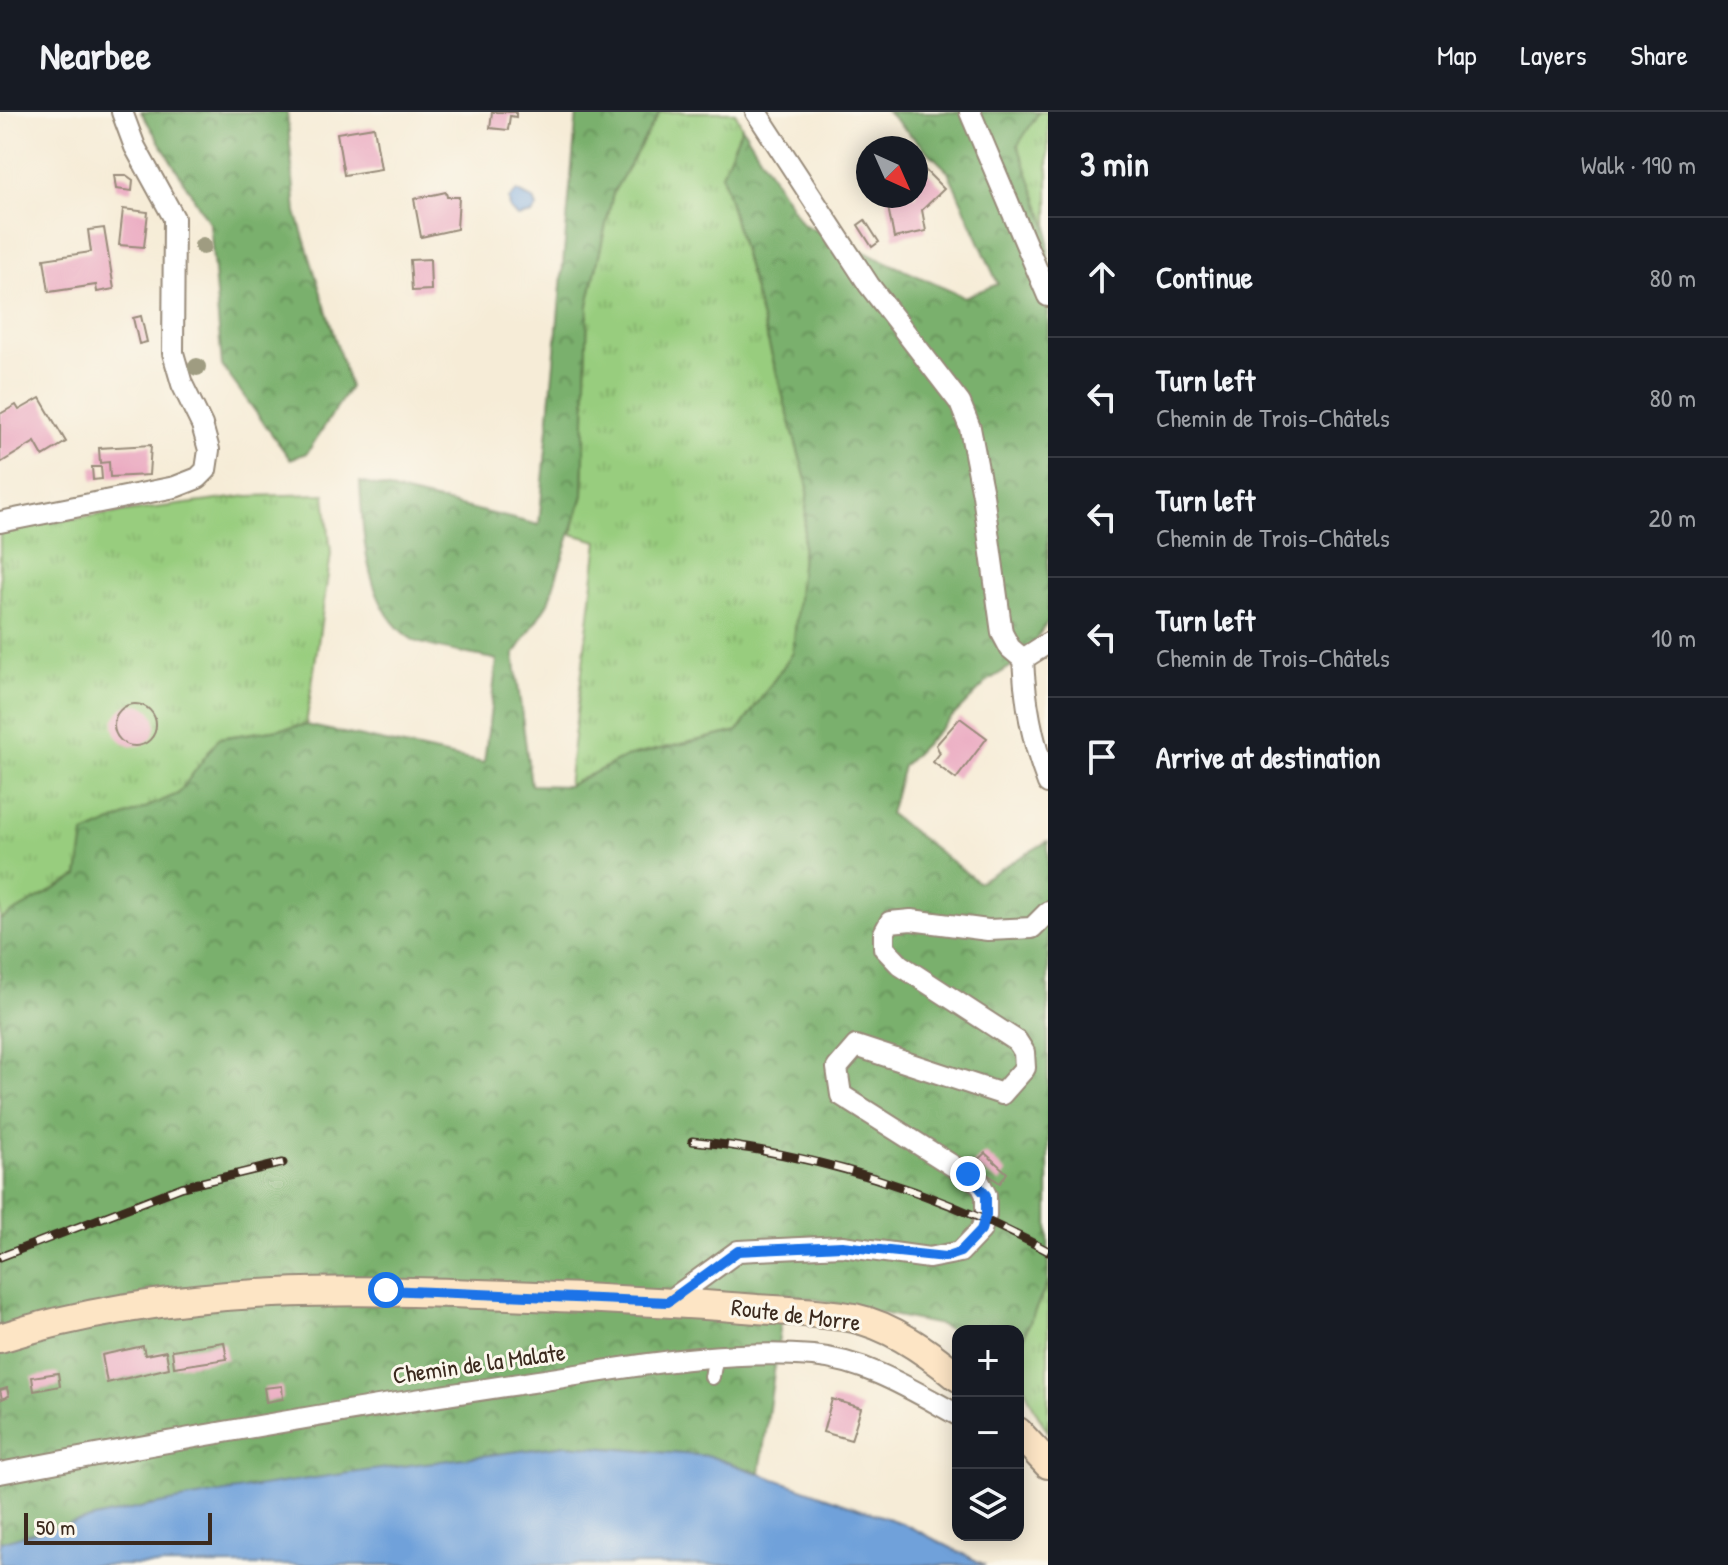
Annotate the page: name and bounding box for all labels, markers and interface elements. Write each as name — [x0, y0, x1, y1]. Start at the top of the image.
text: Nearbee — [40, 29, 151, 81]
text: Map — [1437, 36, 1477, 74]
text: Layers — [1521, 36, 1586, 74]
text: Share — [1630, 36, 1688, 74]
north arrow — [856, 136, 928, 208]
text: 3 min — [1080, 141, 1149, 187]
text: Walk · 190 m — [1581, 147, 1696, 182]
icon: ahead — [1080, 255, 1124, 299]
text: Continue — [1156, 257, 1253, 297]
text: 80 m — [1649, 260, 1696, 295]
text: Turn left — [1156, 360, 1255, 400]
icon: left — [1080, 375, 1124, 419]
text: 80 m — [1649, 380, 1696, 415]
text: Chemin de Trois-Châtels — [1156, 400, 1390, 435]
text: Turn left — [1156, 480, 1255, 520]
icon: left — [1080, 495, 1124, 539]
text: 20 m — [1649, 500, 1696, 535]
text: Chemin de Trois-Châtels — [1156, 520, 1390, 555]
text: Turn left — [1156, 600, 1255, 640]
icon: left — [1080, 615, 1124, 659]
text: 10 m — [1651, 620, 1696, 655]
text: Chemin de Trois-Châtels — [1156, 640, 1390, 675]
icon: arrive — [1080, 735, 1124, 779]
text: Arrive at destination — [1156, 737, 1381, 777]
route end — [950, 1156, 986, 1192]
route start — [368, 1272, 404, 1308]
street label: Route de Morre — [730, 1290, 863, 1338]
map controls — [952, 1325, 1024, 1541]
button: + — [952, 1325, 1024, 1397]
street label: Chemin de la Malate — [391, 1335, 568, 1391]
button: − — [952, 1397, 1024, 1469]
button: layers — [952, 1469, 1024, 1541]
scale bar — [24, 1509, 212, 1545]
text: 50 m — [36, 1512, 75, 1542]

